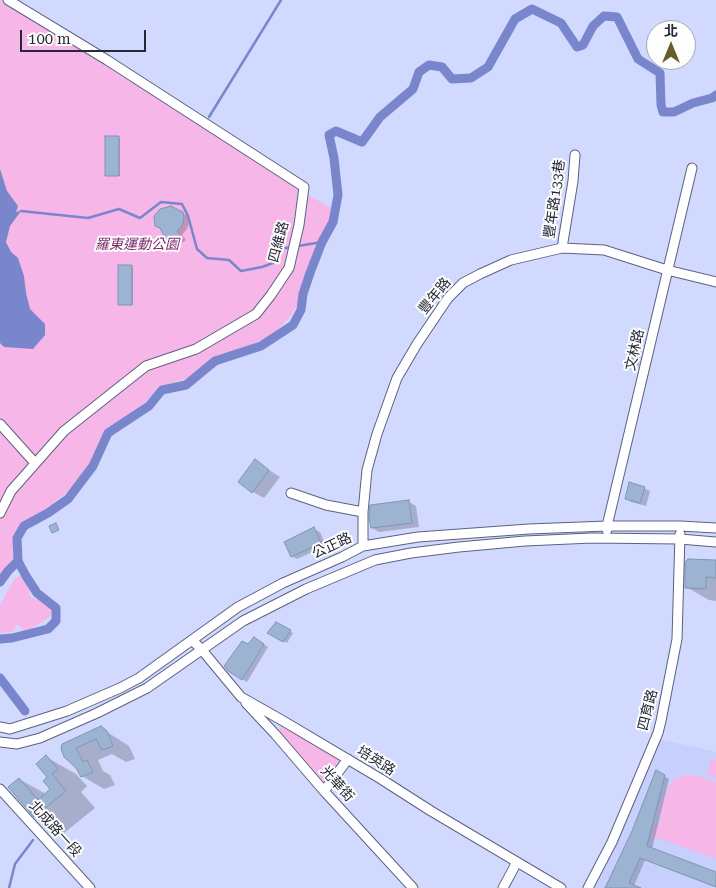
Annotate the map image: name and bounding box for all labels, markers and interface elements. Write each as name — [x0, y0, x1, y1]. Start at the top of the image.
scale bar — [22, 20, 149, 52]
north arrow — [646, 20, 696, 70]
text: 北 — [664, 23, 678, 39]
text: 100 m — [28, 30, 71, 48]
street label: 豐年路133巷 — [541, 158, 569, 240]
street label: 四維路 — [265, 220, 293, 264]
park label: 羅東運動公園 — [95, 237, 179, 253]
street label: 豐年路 — [415, 274, 455, 318]
street label: 文林路 — [622, 328, 648, 372]
street label: 公正路 — [309, 530, 355, 562]
street label: 四育路 — [635, 688, 661, 732]
street label: 培英路 — [354, 743, 398, 779]
street label: 光華街 — [317, 763, 357, 805]
street label: 北成路一段 — [25, 797, 85, 861]

